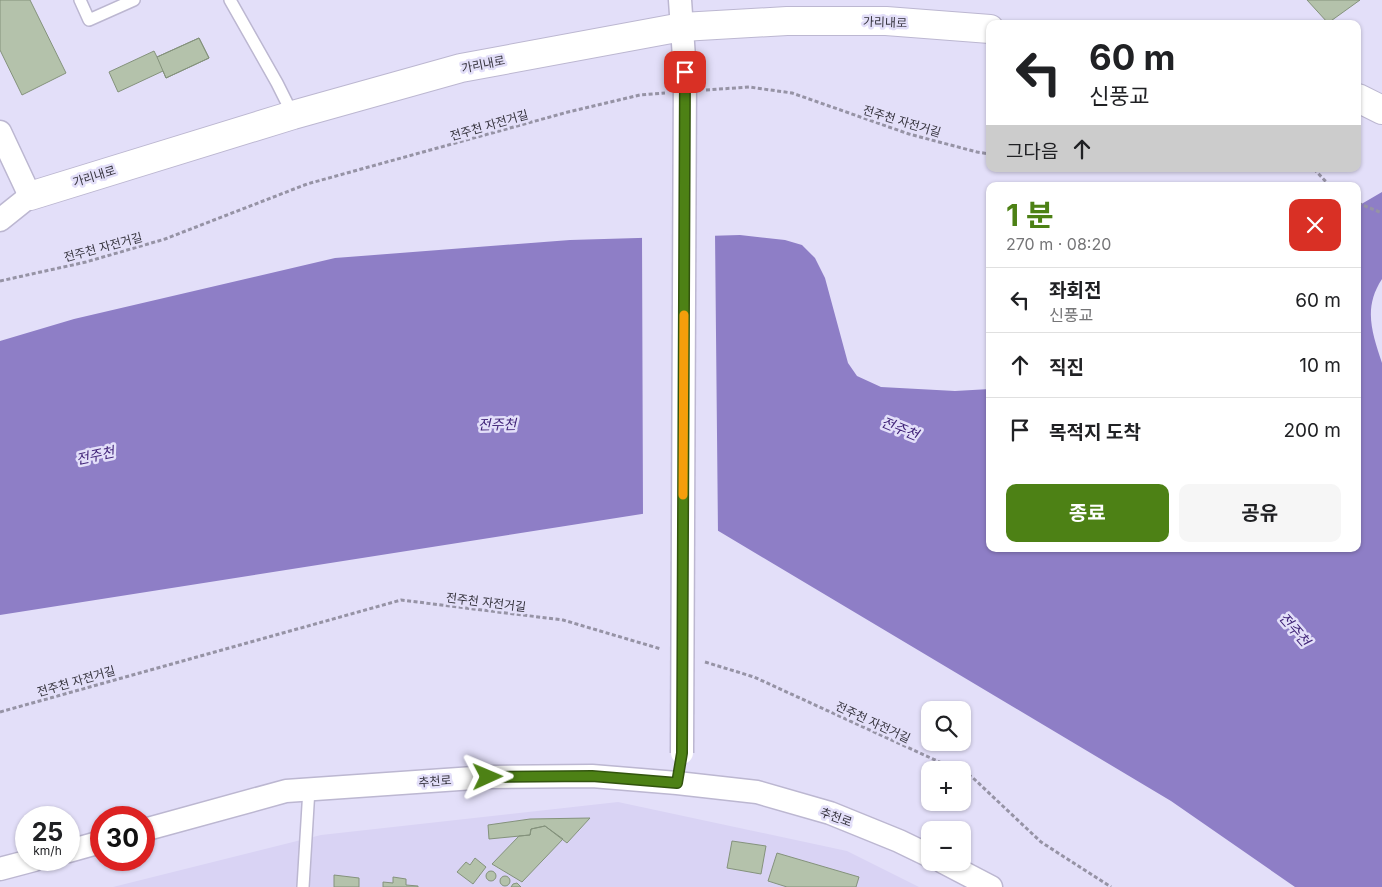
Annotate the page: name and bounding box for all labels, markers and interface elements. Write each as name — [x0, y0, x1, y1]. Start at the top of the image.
street label: 가리내로 — [863, 14, 907, 30]
text: 60 m — [1089, 36, 1176, 78]
icon: left — [1006, 40, 1071, 105]
pin — [664, 51, 706, 93]
street label: 가리내로 — [460, 52, 506, 76]
icon: arrive — [671, 58, 699, 86]
text: 신풍교 — [1089, 83, 1150, 109]
street label: 전주천 자전거길 — [861, 102, 943, 140]
street label: 전주천 자전거길 — [448, 107, 530, 143]
icon: ahead — [1068, 135, 1096, 163]
text: 그다음 — [1006, 140, 1058, 163]
street label: 가리내로 — [71, 162, 117, 190]
text: 1 분 — [1006, 197, 1054, 233]
button: close — [1289, 199, 1341, 251]
street label: 전주천 자전거길 — [62, 229, 144, 265]
text: 270 m · 08:20 — [1006, 234, 1111, 254]
text: 좌회전 — [1049, 279, 1101, 302]
icon: left — [1006, 286, 1034, 314]
text: 60 m — [1295, 289, 1341, 312]
text: 신풍교 — [1049, 305, 1093, 325]
icon: ahead — [1006, 351, 1034, 379]
text: 10 m — [1299, 354, 1341, 377]
text: 직진 — [1049, 356, 1084, 379]
water label: 전주천 — [879, 413, 922, 444]
water label: 전주천 — [478, 415, 518, 433]
icon: arrive — [1006, 416, 1034, 444]
text: 200 m — [1283, 419, 1341, 442]
text: 목적지 도착 — [1049, 421, 1141, 444]
water label: 전주천 — [74, 442, 117, 467]
button: 종료 — [1006, 484, 1169, 542]
button: 공유 — [1179, 484, 1341, 542]
street label: 전주천 자전거길 — [445, 590, 527, 614]
water label: 전주천 — [1276, 609, 1315, 650]
street label: 전주천 자전거길 — [35, 663, 117, 699]
street label: 전주천 자전거길 — [833, 698, 913, 746]
map controls — [921, 701, 971, 871]
button: search — [921, 701, 971, 751]
position arrow — [461, 750, 513, 802]
button: + — [921, 761, 971, 811]
street label: 추천로 — [418, 772, 452, 790]
street label: 추천로 — [818, 804, 854, 830]
speed limit sign: 30 — [90, 806, 155, 871]
text: 25 — [32, 817, 63, 847]
button: − — [921, 821, 971, 871]
text: km/h — [33, 843, 62, 858]

